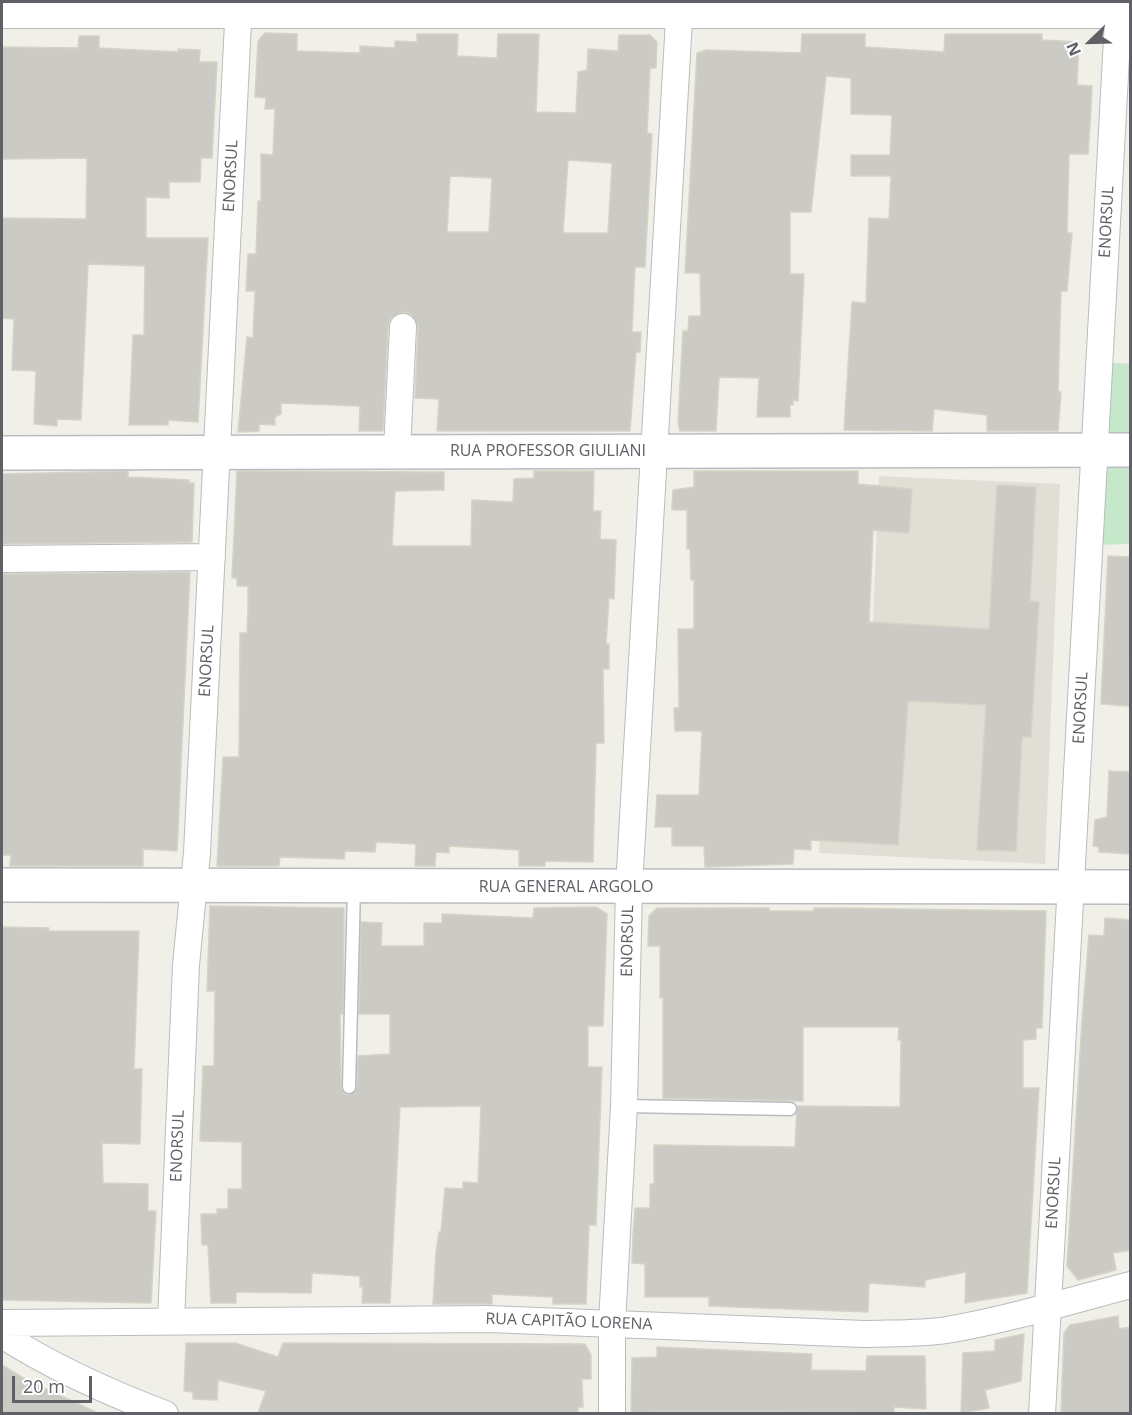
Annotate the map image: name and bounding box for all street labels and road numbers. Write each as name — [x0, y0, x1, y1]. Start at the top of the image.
street label: ENORSUL — [220, 140, 242, 212]
street label: ENORSUL — [1096, 186, 1118, 258]
street label: RUA PROFESSOR GIULIANI — [450, 441, 646, 461]
street label: ENORSUL — [196, 625, 218, 697]
street label: ENORSUL — [1070, 672, 1092, 744]
street label: RUA GENERAL ARGOLO — [479, 877, 653, 897]
street label: ENORSUL — [618, 905, 638, 977]
street label: ENORSUL — [167, 1110, 189, 1182]
street label: ENORSUL — [1043, 1157, 1065, 1229]
street label: RUA CAPITÃO LORENA — [485, 1309, 653, 1335]

